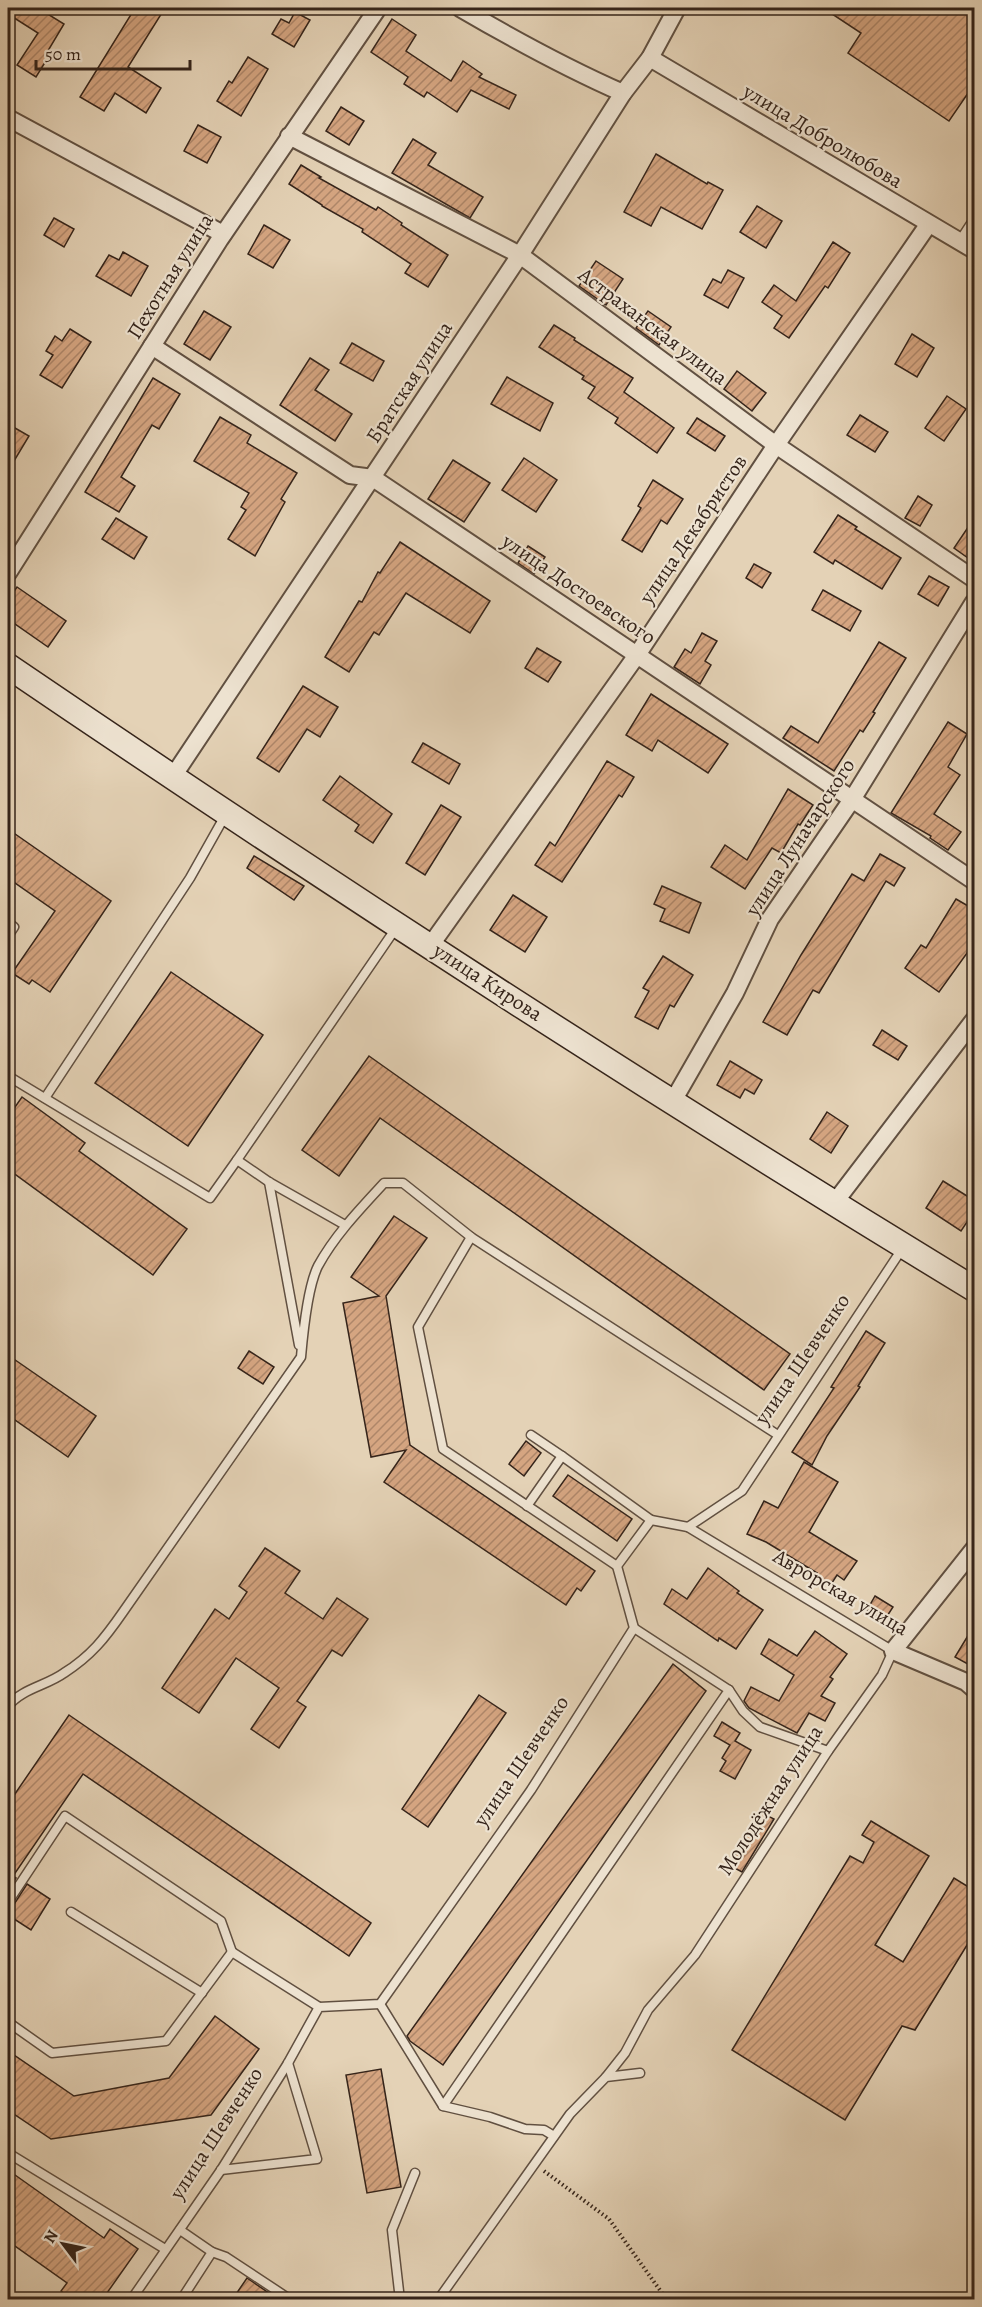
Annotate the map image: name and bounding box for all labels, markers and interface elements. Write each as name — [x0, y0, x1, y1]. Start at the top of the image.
scale bar — [36, 33, 190, 71]
text: 50 m — [45, 42, 81, 66]
street label: улица Добролюбова — [737, 77, 908, 195]
street label: Пехотная улица — [120, 208, 220, 344]
street label: Астраханская улица — [572, 260, 734, 392]
street label: Братская улица — [359, 316, 459, 448]
street label: улица Декабристов — [632, 449, 753, 610]
street label: улица Достоевского — [496, 527, 661, 651]
street label: улица Луначарского — [738, 753, 861, 922]
street label: улица Кирова — [427, 936, 548, 1028]
street label: улица Шевченко — [747, 1288, 856, 1431]
street label: Аврорская улица — [767, 1541, 914, 1642]
street label: улица Шевченко — [466, 1690, 575, 1833]
street label: Молодёжная улица — [711, 1719, 829, 1881]
street label: улица Шевченко — [162, 2062, 269, 2205]
north arrow — [33, 2214, 93, 2274]
text: N — [39, 2226, 64, 2247]

